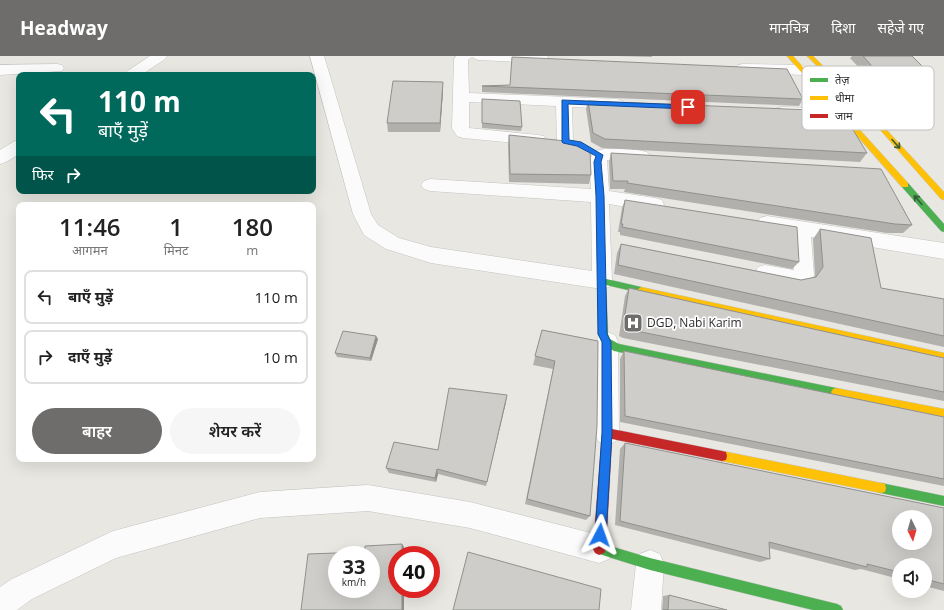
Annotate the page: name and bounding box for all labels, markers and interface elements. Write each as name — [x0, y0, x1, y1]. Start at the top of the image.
text: Headway — [20, 15, 108, 41]
text: मानचित्र — [769, 18, 809, 37]
text: दिशा — [831, 18, 855, 37]
text: सहेजे गए — [877, 18, 924, 37]
legend — [802, 66, 934, 130]
text: तेज़ — [835, 72, 850, 87]
text: 110 m — [98, 82, 181, 120]
icon: left — [32, 88, 84, 140]
pin — [671, 90, 705, 124]
text: धीमा — [835, 90, 854, 105]
icon: arrive — [677, 96, 699, 118]
text: जाम — [835, 108, 853, 123]
text: बाएँ मुड़ें — [98, 118, 148, 142]
one-way arrow — [891, 139, 901, 149]
text: फिर — [32, 164, 54, 184]
icon: right — [62, 164, 84, 186]
one-way arrow — [913, 195, 922, 205]
text: 11:46 — [59, 210, 121, 243]
text: 1 — [169, 210, 183, 243]
text: 180 — [232, 210, 273, 243]
text: आगमन — [72, 241, 108, 259]
text: मिनट — [164, 241, 189, 259]
text: m — [246, 241, 258, 259]
icon: left — [34, 286, 56, 308]
text: बाएँ मुड़ें — [68, 286, 113, 306]
text: 110 m — [254, 287, 298, 307]
hospital icon: DGD, Nabi Karim — [622, 312, 644, 334]
place label: DGD, Nabi Karim — [647, 314, 742, 331]
icon: right — [34, 346, 56, 368]
text: दाएँ मुड़ें — [68, 346, 112, 366]
text: 10 m — [263, 347, 298, 367]
button: बाहर — [32, 408, 162, 454]
button: शेयर करें — [170, 408, 300, 454]
north arrow — [892, 510, 932, 550]
map controls — [892, 510, 932, 598]
position arrow — [579, 514, 621, 556]
speed limit sign: 40 — [388, 546, 440, 598]
text: 33 — [343, 553, 365, 580]
button: sound — [892, 558, 932, 598]
text: km/h — [342, 575, 366, 589]

